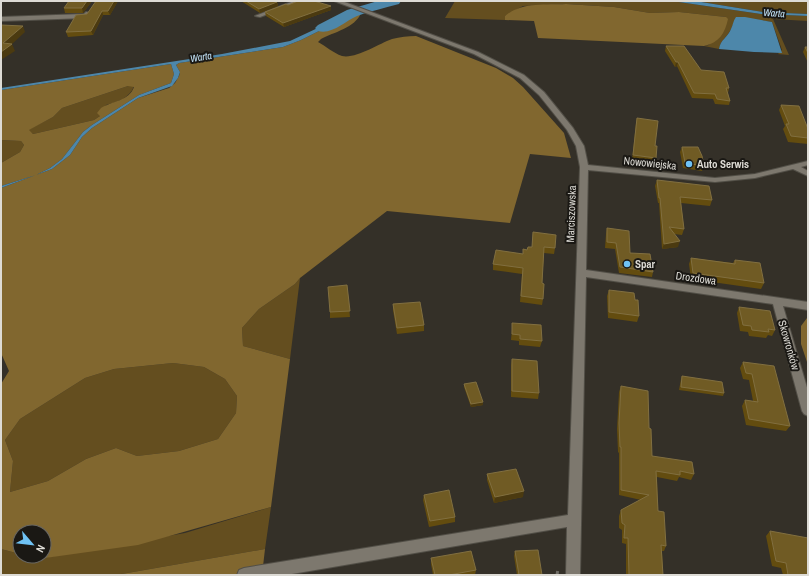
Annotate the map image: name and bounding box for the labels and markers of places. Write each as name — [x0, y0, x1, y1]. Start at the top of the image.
place label: Auto Serwis — [697, 157, 749, 171]
marker: Auto Serwis — [684, 159, 694, 169]
place label: Spar — [635, 257, 656, 271]
marker: Spar — [622, 259, 632, 269]

